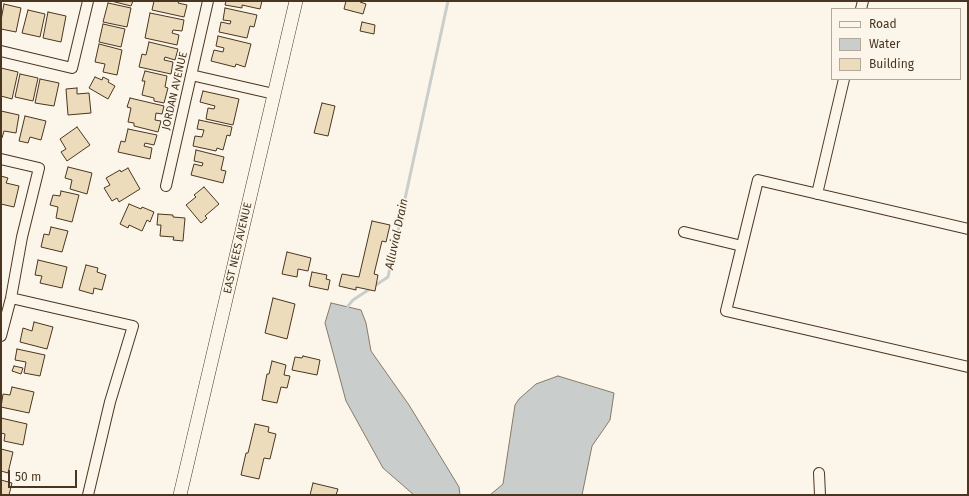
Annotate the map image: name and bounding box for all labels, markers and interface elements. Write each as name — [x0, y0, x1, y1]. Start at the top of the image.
legend — [831, 8, 961, 80]
text: Road — [869, 17, 897, 31]
text: Water — [869, 37, 900, 51]
street label: JORDAN AVENUE — [160, 50, 190, 132]
text: Building — [869, 57, 914, 71]
water label: Alluvial Drain — [382, 197, 412, 271]
street label: EAST NEES AVENUE — [221, 201, 255, 295]
scale bar — [10, 462, 79, 488]
text: 50 m — [15, 470, 41, 484]

